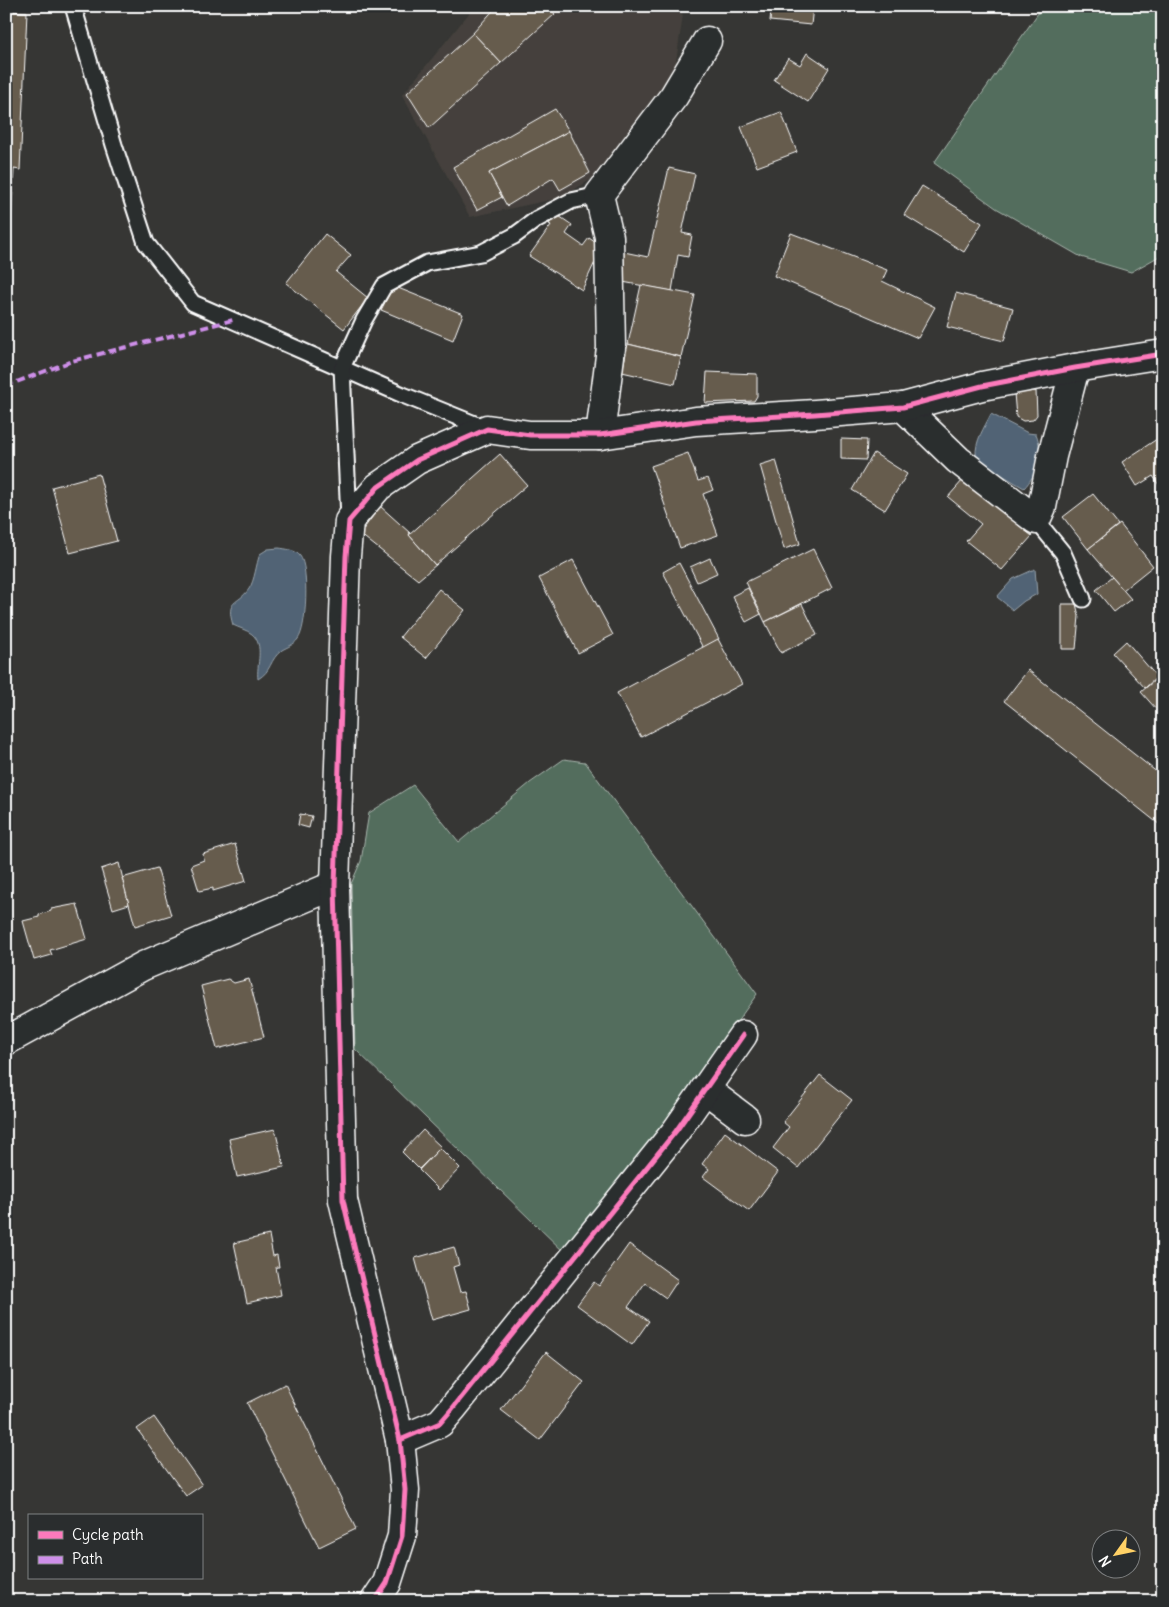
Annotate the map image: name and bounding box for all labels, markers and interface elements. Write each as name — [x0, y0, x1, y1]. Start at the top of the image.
legend — [28, 1514, 202, 1580]
text: Cycle path — [72, 1525, 144, 1544]
north arrow — [1092, 1530, 1142, 1580]
text: Path — [72, 1549, 103, 1568]
text: N — [1095, 1552, 1115, 1570]

